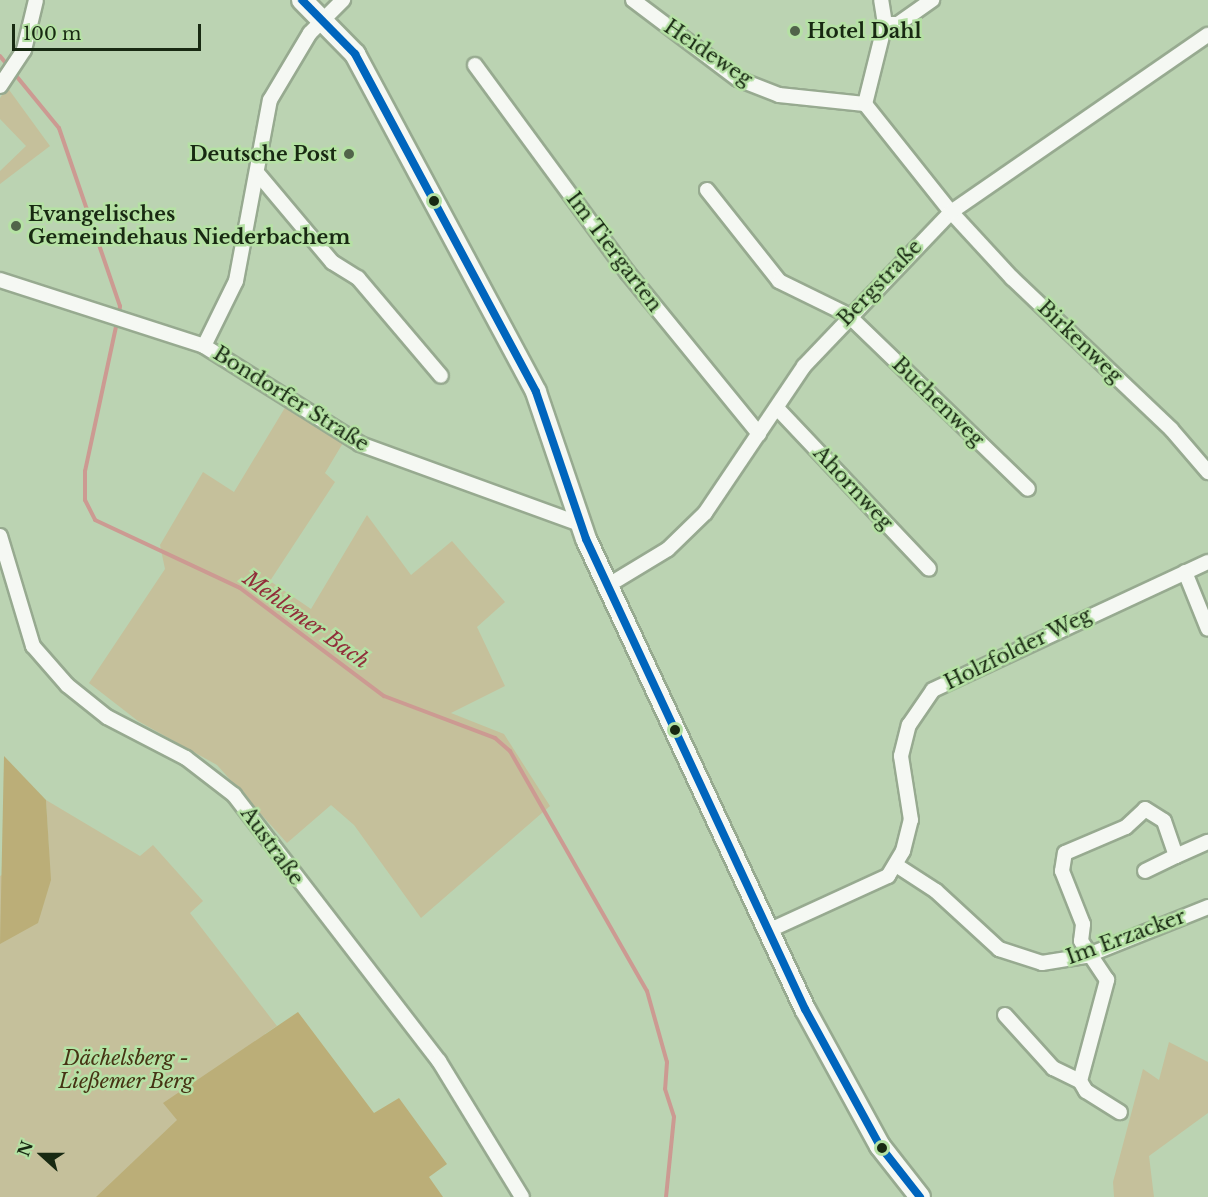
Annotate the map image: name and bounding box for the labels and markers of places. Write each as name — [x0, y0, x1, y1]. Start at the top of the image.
place label: Hotel Dahl — [807, 19, 922, 43]
marker: Hotel Dahl — [788, 24, 802, 38]
place label: Deutsche Post — [189, 142, 337, 166]
marker: Deutsche Post — [342, 147, 356, 161]
unlabelled marker — [428, 195, 440, 207]
place label: Evangelisches Gemeindehaus Niederbachem — [28, 202, 350, 249]
marker: Evangelisches Gemeindehaus Niederbachem — [9, 219, 23, 233]
unlabelled marker — [669, 724, 681, 736]
unlabelled marker — [876, 1142, 888, 1154]

